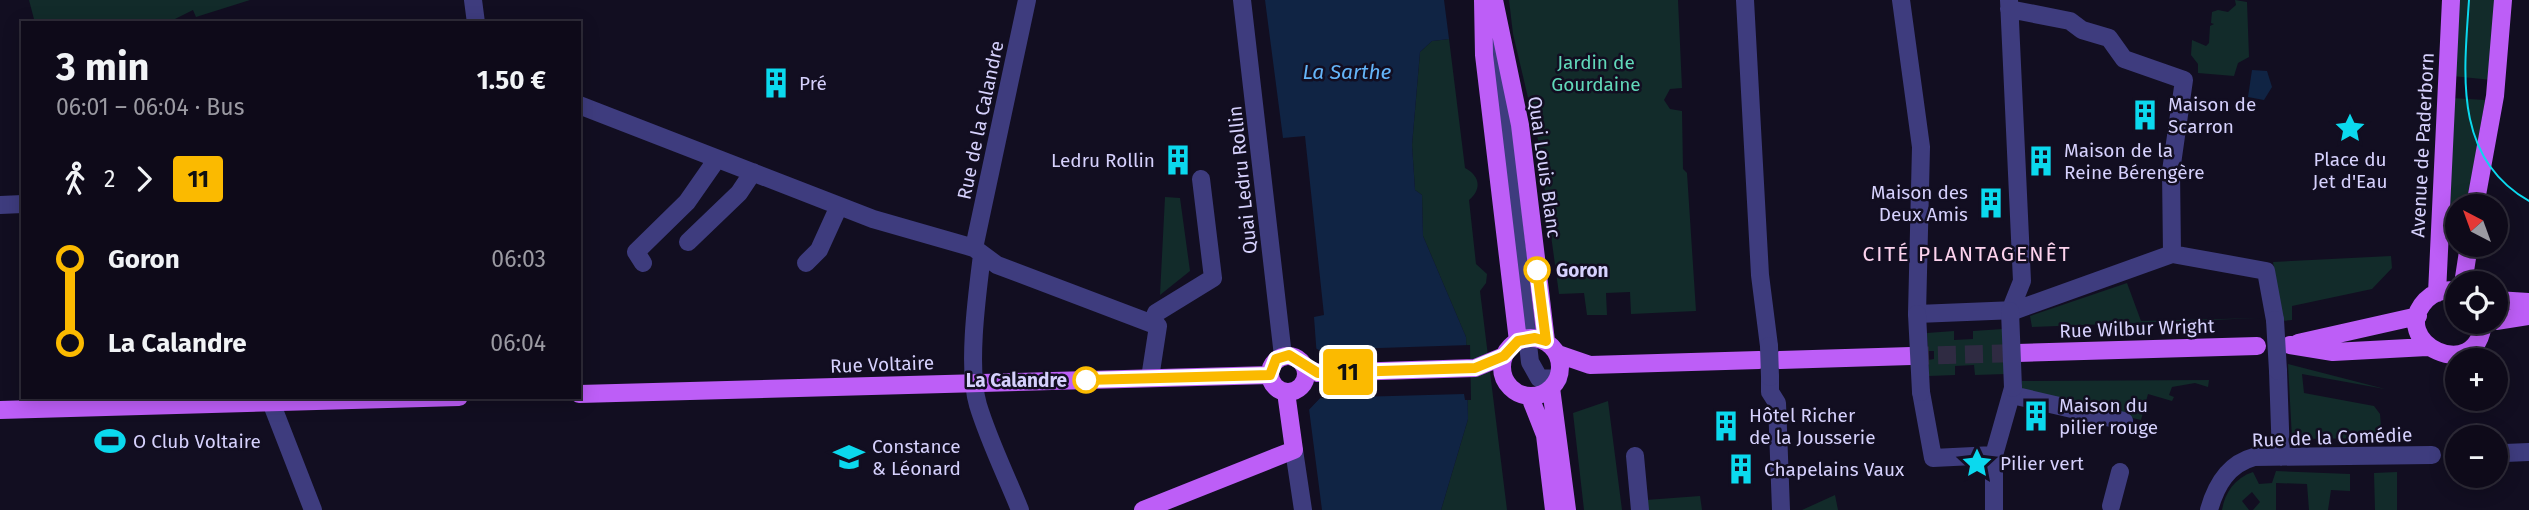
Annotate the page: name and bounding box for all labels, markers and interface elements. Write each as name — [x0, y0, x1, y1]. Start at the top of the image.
street label: Rue de la Calandre — [952, 39, 1009, 202]
text: 3 min — [56, 44, 150, 90]
park label: Jardin de Gourdaine — [1551, 51, 1641, 96]
street label: Avenue de Paderborn — [2406, 52, 2439, 238]
water label: La Sarthe — [1303, 59, 1392, 85]
text: 1.50 € — [477, 65, 546, 96]
building icon: Pré — [759, 66, 793, 100]
place label: Pré — [799, 72, 827, 95]
text: 06:01 – 06:04 · Bus — [56, 93, 245, 121]
place label: Maison de Scarron — [2168, 93, 2256, 138]
street label: Quai Louis Blanc — [1523, 95, 1566, 239]
building icon: Maison de Scarron — [2128, 98, 2162, 132]
street label: Quai Ledru Rollin — [1223, 105, 1262, 255]
place icon: Place du Jet d'Eau — [2333, 111, 2367, 145]
place label: Maison de la Reine Bérengère — [2064, 139, 2205, 184]
building icon: Ledru Rollin — [1161, 143, 1195, 177]
building icon: Maison de la Reine Bérengère — [2024, 144, 2058, 178]
place label: Place du Jet d'Eau — [2313, 148, 2387, 193]
place label: Ledru Rollin — [1051, 149, 1155, 172]
icon: walk — [56, 160, 94, 198]
icon: forward — [125, 160, 163, 198]
text: 2 — [104, 165, 115, 193]
text: 11 — [187, 165, 209, 193]
place label: Maison des Deux Amis — [1871, 181, 1968, 226]
building icon: Maison des Deux Amis — [1974, 186, 2008, 220]
north arrow — [2445, 194, 2508, 257]
map controls — [2445, 194, 2508, 488]
district label: CITÉ PLANTAGENÊT — [1862, 241, 2072, 267]
text: Goron — [108, 244, 180, 275]
text: 06:03 — [491, 245, 546, 273]
marker: Goron — [1524, 257, 1550, 283]
place label: Goron — [1556, 259, 1608, 282]
button: locate — [2445, 271, 2508, 334]
street label: Rue Wilbur Wright — [2059, 314, 2215, 343]
text: La Calandre — [108, 328, 247, 359]
text: 06:04 — [490, 329, 546, 357]
button: + — [2445, 348, 2508, 411]
line badge: 11 — [1316, 349, 1380, 395]
street label: Rue Voltaire — [830, 351, 935, 378]
text: 11 — [1337, 358, 1359, 386]
marker: La Calandre — [1073, 367, 1099, 393]
place label: La Calandre — [966, 369, 1067, 392]
place label: Maison du pilier rouge — [2059, 394, 2158, 439]
building icon: Maison du pilier rouge — [2019, 399, 2053, 433]
place label: Hôtel Richer de la Jousserie — [1749, 404, 1876, 449]
building icon: Hôtel Richer de la Jousserie — [1709, 409, 1743, 443]
street label: Rue de la Comédie — [2251, 423, 2413, 452]
sports icon: O Club Voltaire — [93, 424, 127, 458]
button: − — [2445, 425, 2508, 488]
place label: O Club Voltaire — [133, 430, 261, 453]
place label: Constance & Léonard — [872, 435, 961, 480]
school or university icon: Constance & Léonard — [832, 440, 866, 474]
place icon: Pilier vert — [1960, 446, 1994, 480]
building icon: Chapelains Vaux — [1724, 452, 1758, 486]
place label: Pilier vert — [2000, 452, 2084, 475]
place label: Chapelains Vaux — [1764, 458, 1905, 481]

